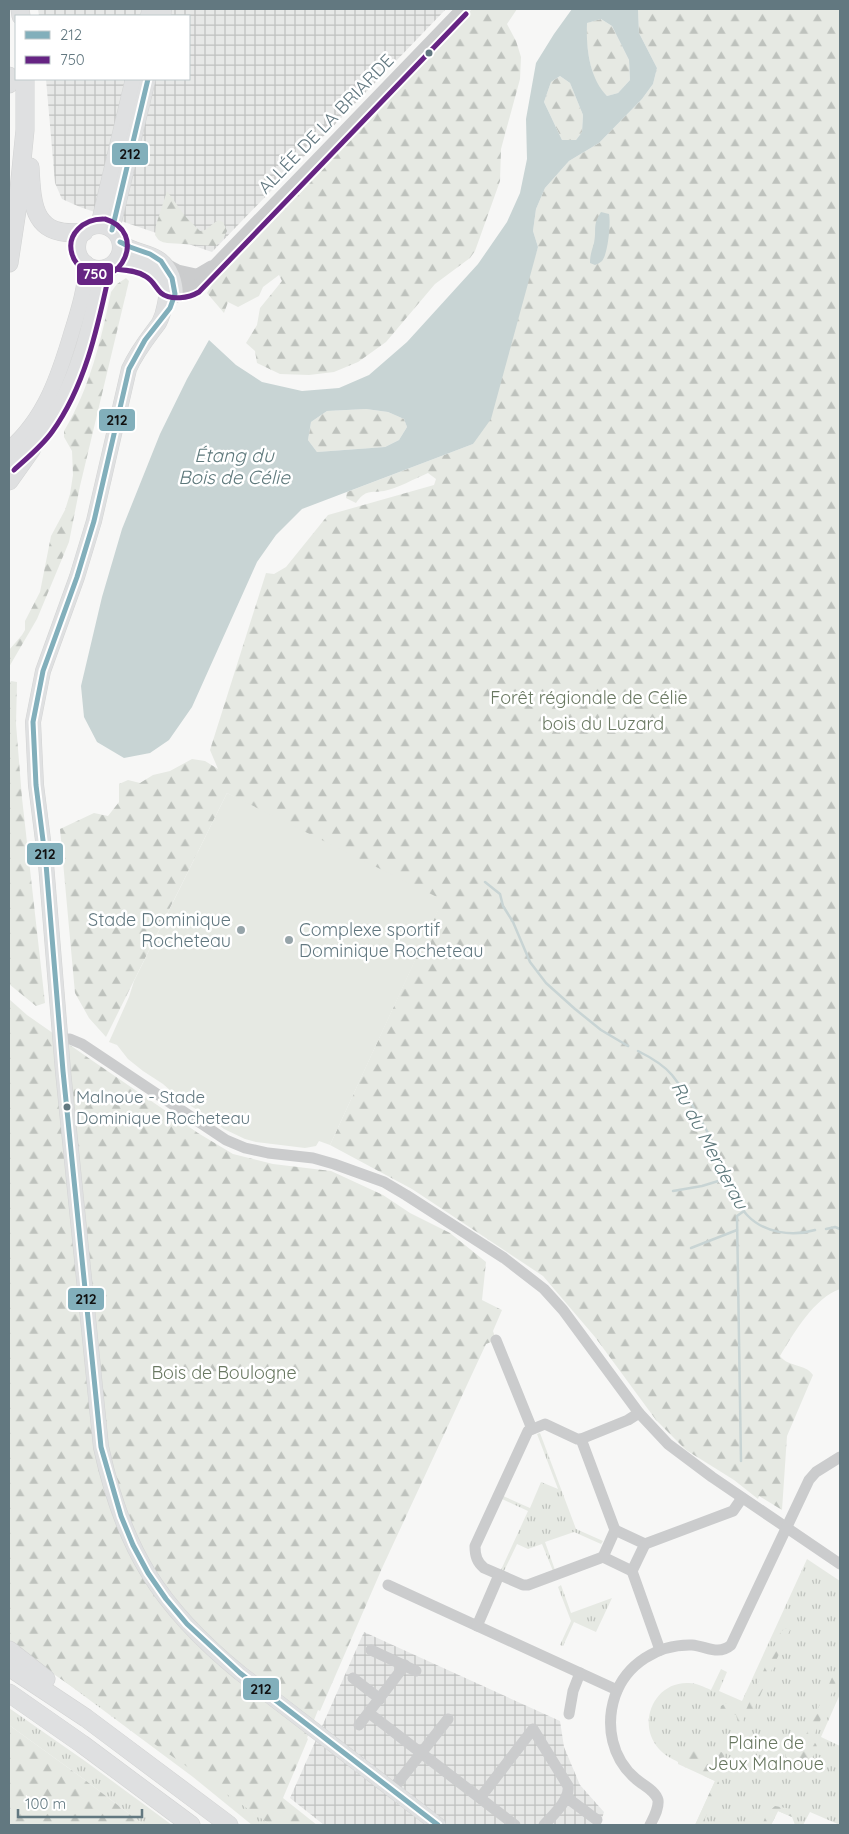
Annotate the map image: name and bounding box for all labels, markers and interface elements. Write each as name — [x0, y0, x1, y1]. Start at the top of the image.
legend — [15, 15, 190, 80]
text: 212 — [60, 25, 82, 44]
unlabelled marker — [424, 48, 434, 58]
street label: ALLÉE DE LA BRIARDE — [253, 49, 398, 198]
text: 750 — [60, 50, 85, 69]
line badge: 212 — [111, 142, 149, 166]
text: 212 — [119, 145, 141, 163]
line badge: 750 — [76, 262, 114, 286]
text: 750 — [83, 265, 108, 283]
line badge: 212 — [98, 408, 136, 432]
text: 212 — [106, 411, 128, 429]
water label: Étang du Bois de Célie — [178, 443, 291, 489]
park label: Forêt régionale de Célie — [490, 686, 688, 709]
park label: bois du Luzard — [542, 712, 664, 735]
line badge: 212 — [26, 842, 64, 866]
text: 212 — [34, 845, 56, 863]
place label: Stade Dominique Rocheteau — [88, 908, 231, 952]
place label: Complexe sportif Dominique Rocheteau — [299, 918, 484, 962]
marker: Stade Dominique Rocheteau — [235, 924, 247, 936]
marker: Complexe sportif Dominique Rocheteau — [283, 934, 295, 946]
water label: Ru du Merderau — [666, 1077, 754, 1214]
place label: Malnoue - Stade Dominique Rocheteau — [76, 1086, 250, 1128]
marker: Malnoue - Stade Dominique Rocheteau — [62, 1102, 72, 1112]
line badge: 212 — [67, 1287, 105, 1311]
text: 212 — [75, 1290, 97, 1308]
park label: Bois de Boulogne — [151, 1361, 297, 1384]
line badge: 212 — [242, 1677, 280, 1701]
text: 212 — [250, 1680, 272, 1698]
park label: Plaine de Jeux Malnoue — [708, 1731, 824, 1775]
scale bar — [18, 1786, 141, 1818]
text: 100 m — [25, 1794, 66, 1813]

